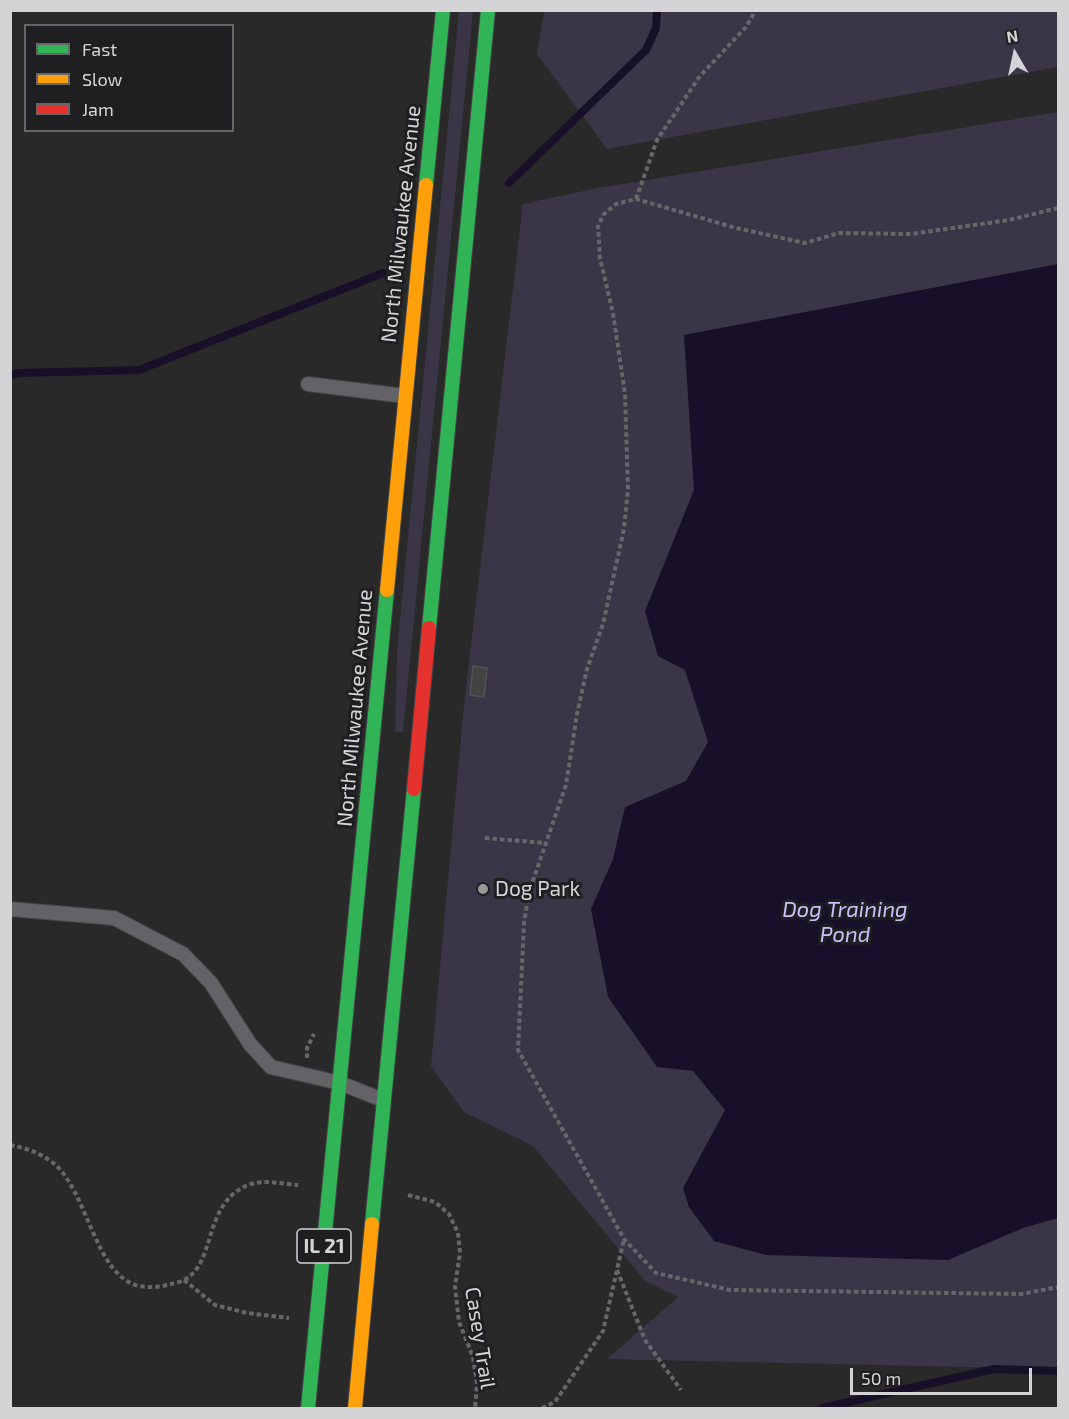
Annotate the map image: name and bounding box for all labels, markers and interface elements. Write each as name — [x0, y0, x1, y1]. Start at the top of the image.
legend — [24, 24, 234, 132]
north arrow — [985, 24, 1045, 84]
text: N — [1005, 25, 1019, 46]
text: Fast — [82, 38, 117, 60]
text: Slow — [82, 68, 122, 90]
text: Jam — [82, 98, 114, 120]
street label: North Milwaukee Avenue — [376, 104, 426, 344]
street label: North Milwaukee Avenue — [332, 588, 378, 828]
place label: Dog Park — [495, 876, 580, 902]
marker: Dog Park — [476, 882, 490, 896]
water label: Dog Training Pond — [782, 897, 908, 948]
road number: IL 21 — [297, 1229, 351, 1263]
street label: Casey Trail — [460, 1285, 500, 1391]
scale bar — [853, 1356, 1034, 1394]
text: 50 m — [861, 1367, 901, 1389]

